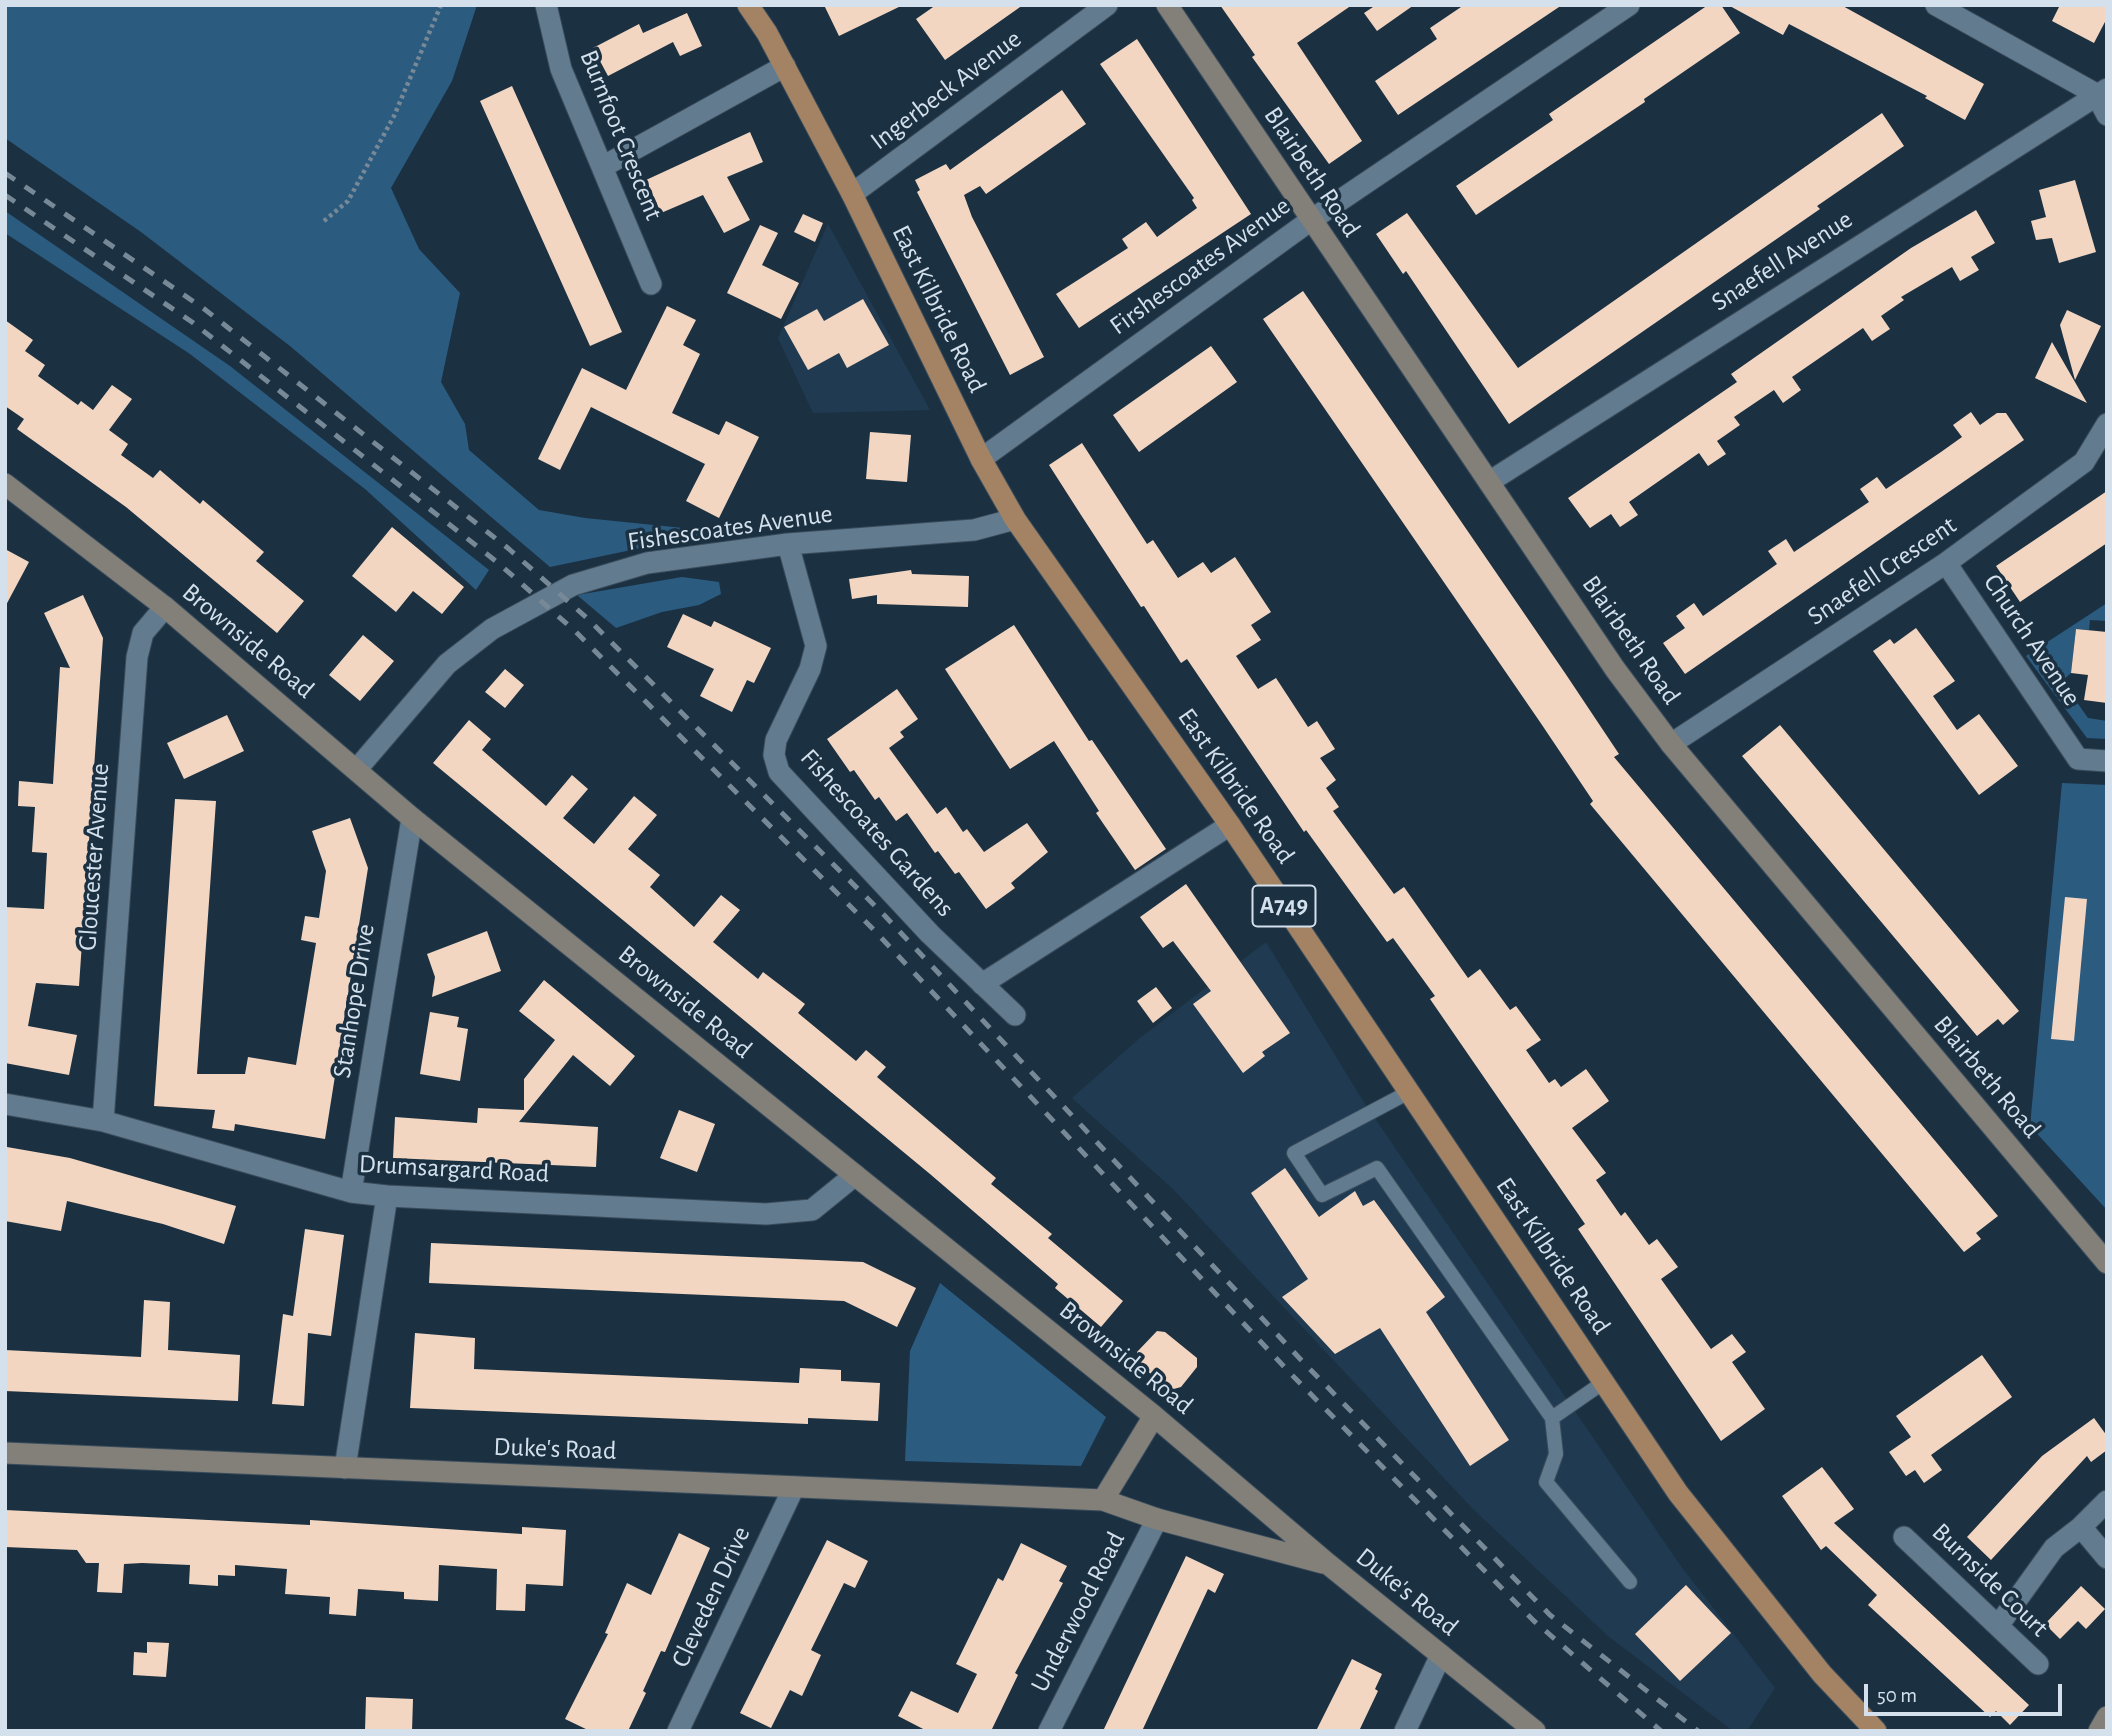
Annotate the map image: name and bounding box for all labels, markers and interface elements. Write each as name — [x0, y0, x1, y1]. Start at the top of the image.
street label: Ingerbeck Avenue — [865, 23, 1027, 157]
street label: Burnfoot Crescent — [573, 45, 669, 225]
street label: Blairbeth Road — [1257, 101, 1367, 243]
street label: Firshescoates Avenue — [1104, 190, 1296, 342]
street label: Snaefell Avenue — [1706, 204, 1858, 318]
street label: East Kilbride Road — [885, 220, 993, 398]
street label: Fishescoates Avenue — [625, 498, 835, 558]
street label: Snaefell Crescent — [1802, 510, 1962, 632]
street label: Church Avenue — [1977, 568, 2087, 712]
street label: Blairbeth Road — [1575, 570, 1687, 710]
street label: Brownside Road — [176, 577, 320, 705]
street label: East Kilbride Road — [1171, 702, 1301, 870]
street label: Fishescoates Gardens — [794, 743, 960, 923]
street label: Gloucester Avenue — [72, 762, 116, 952]
road number: A749 — [1252, 885, 1316, 926]
street label: Stanhope Drive — [326, 922, 382, 1080]
street label: Brownside Road — [612, 939, 758, 1065]
street label: Blairbeth Road — [1927, 1009, 2047, 1145]
street label: Drumsargard Road — [358, 1148, 550, 1190]
street label: East Kilbride Road — [1489, 1172, 1617, 1340]
street label: Brownside Road — [1053, 1295, 1199, 1421]
street label: Duke's Road — [493, 1431, 617, 1467]
street label: Burnside Court — [1925, 1517, 2055, 1643]
street label: Cleveden Drive — [665, 1522, 757, 1672]
street label: Underwood Road — [1024, 1527, 1132, 1697]
street label: Duke's Road — [1349, 1541, 1465, 1643]
scale bar — [1867, 1670, 2065, 1714]
text: 50 m — [1877, 1685, 1917, 1706]

